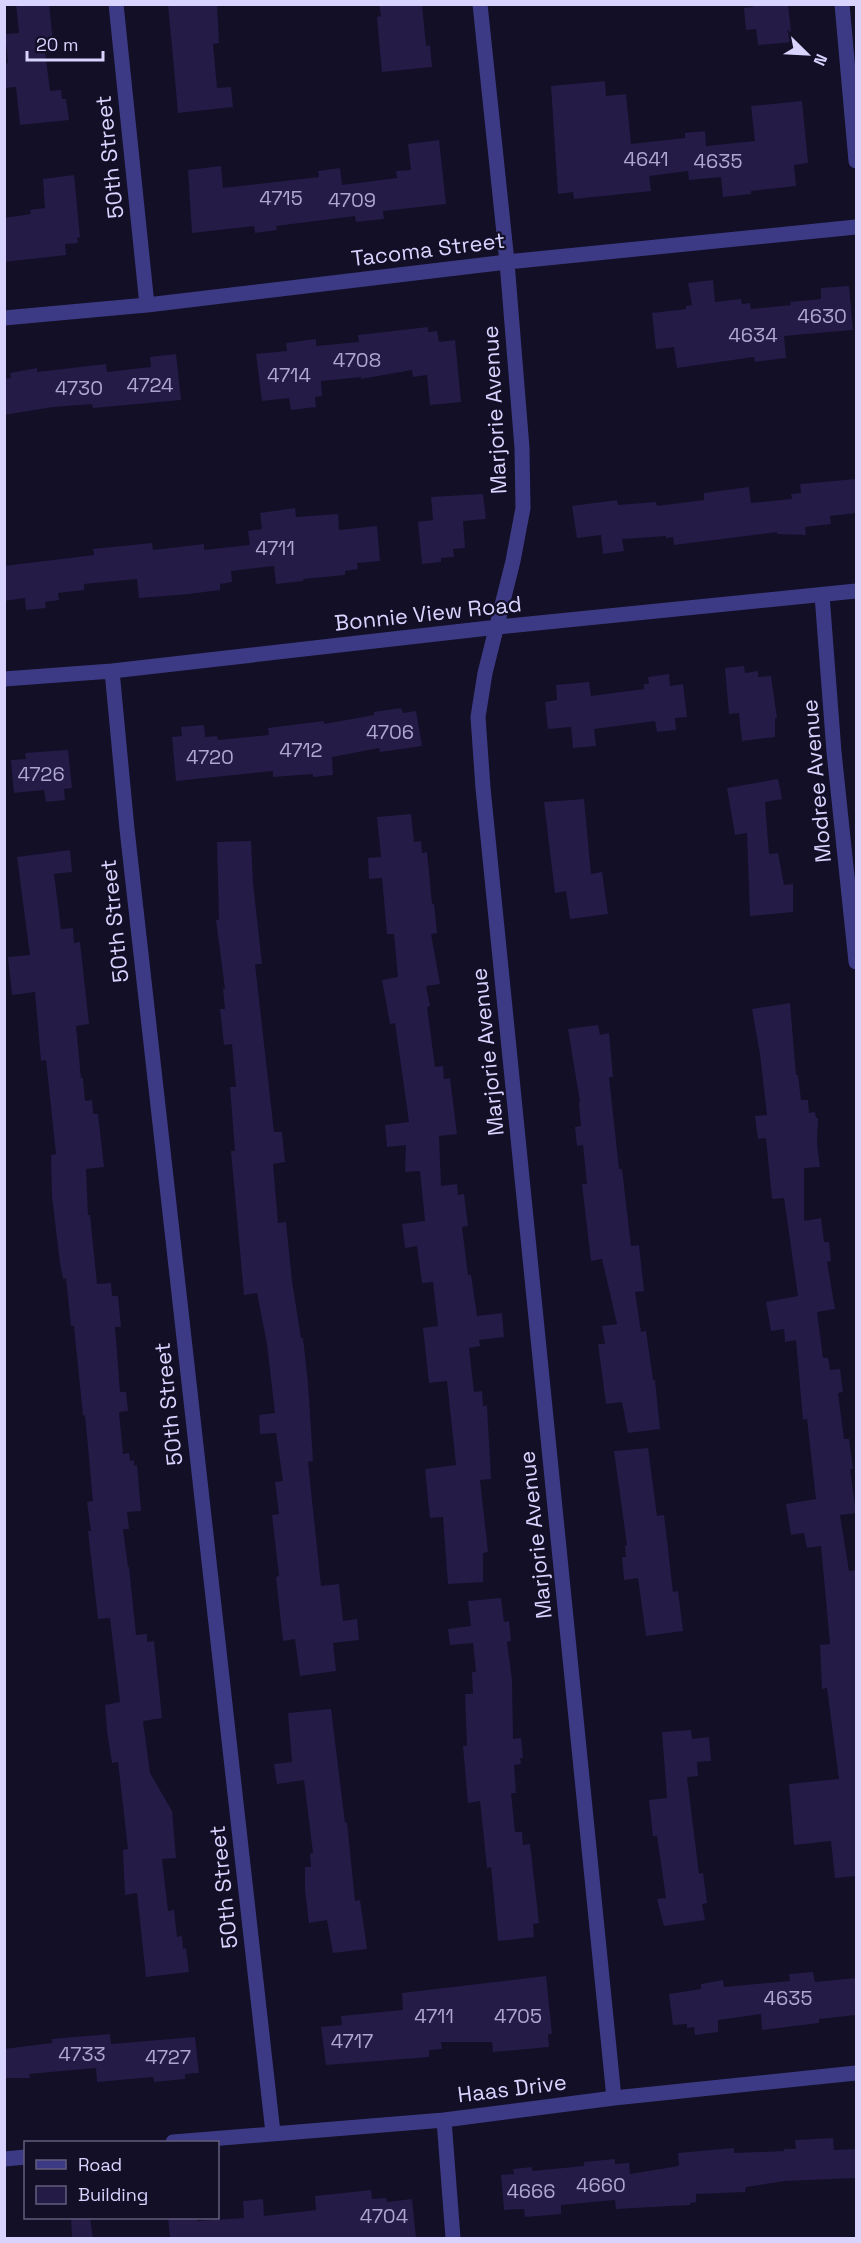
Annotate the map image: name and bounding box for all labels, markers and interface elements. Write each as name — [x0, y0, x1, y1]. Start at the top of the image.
scale bar — [27, 24, 104, 62]
north arrow — [777, 24, 837, 84]
text: 20 m — [36, 33, 79, 56]
text: N — [808, 51, 832, 69]
street label: 50th Street — [89, 94, 129, 220]
house number: 4641 — [623, 146, 669, 172]
house number: 4635 — [694, 148, 742, 174]
house number: 4715 — [259, 185, 303, 211]
house number: 4709 — [328, 187, 376, 213]
street label: Tacoma Street — [350, 226, 506, 272]
house number: 4630 — [797, 303, 847, 329]
house number: 4634 — [728, 322, 778, 348]
street label: Marjorie Avenue — [476, 325, 512, 495]
house number: 4708 — [333, 347, 381, 373]
house number: 4714 — [267, 362, 311, 388]
house number: 4724 — [127, 372, 173, 398]
house number: 4730 — [55, 375, 103, 401]
house number: 4711 — [255, 535, 295, 561]
street label: Bonnie View Road — [333, 589, 523, 637]
street label: Modree Avenue — [795, 698, 837, 864]
house number: 4706 — [366, 719, 414, 745]
house number: 4712 — [279, 737, 323, 763]
house number: 4720 — [186, 744, 234, 770]
house number: 4726 — [17, 761, 65, 787]
street label: 50th Street — [94, 858, 134, 984]
street label: Marjorie Avenue — [464, 967, 510, 1137]
street label: 50th Street — [148, 1341, 188, 1467]
street label: Marjorie Avenue — [512, 1450, 558, 1620]
street label: 50th Street — [203, 1824, 243, 1950]
house number: 4635 — [764, 1985, 812, 2011]
house number: 4711 — [414, 2003, 454, 2029]
house number: 4705 — [494, 2003, 542, 2029]
house number: 4717 — [331, 2028, 373, 2054]
house number: 4733 — [58, 2041, 106, 2067]
house number: 4727 — [145, 2044, 191, 2070]
street label: Haas Drive — [456, 2067, 568, 2109]
legend — [24, 2141, 219, 2219]
text: Road — [78, 2153, 122, 2176]
house number: 4660 — [576, 2172, 626, 2198]
house number: 4666 — [506, 2178, 556, 2204]
text: Building — [78, 2183, 148, 2206]
house number: 4704 — [360, 2203, 408, 2229]

